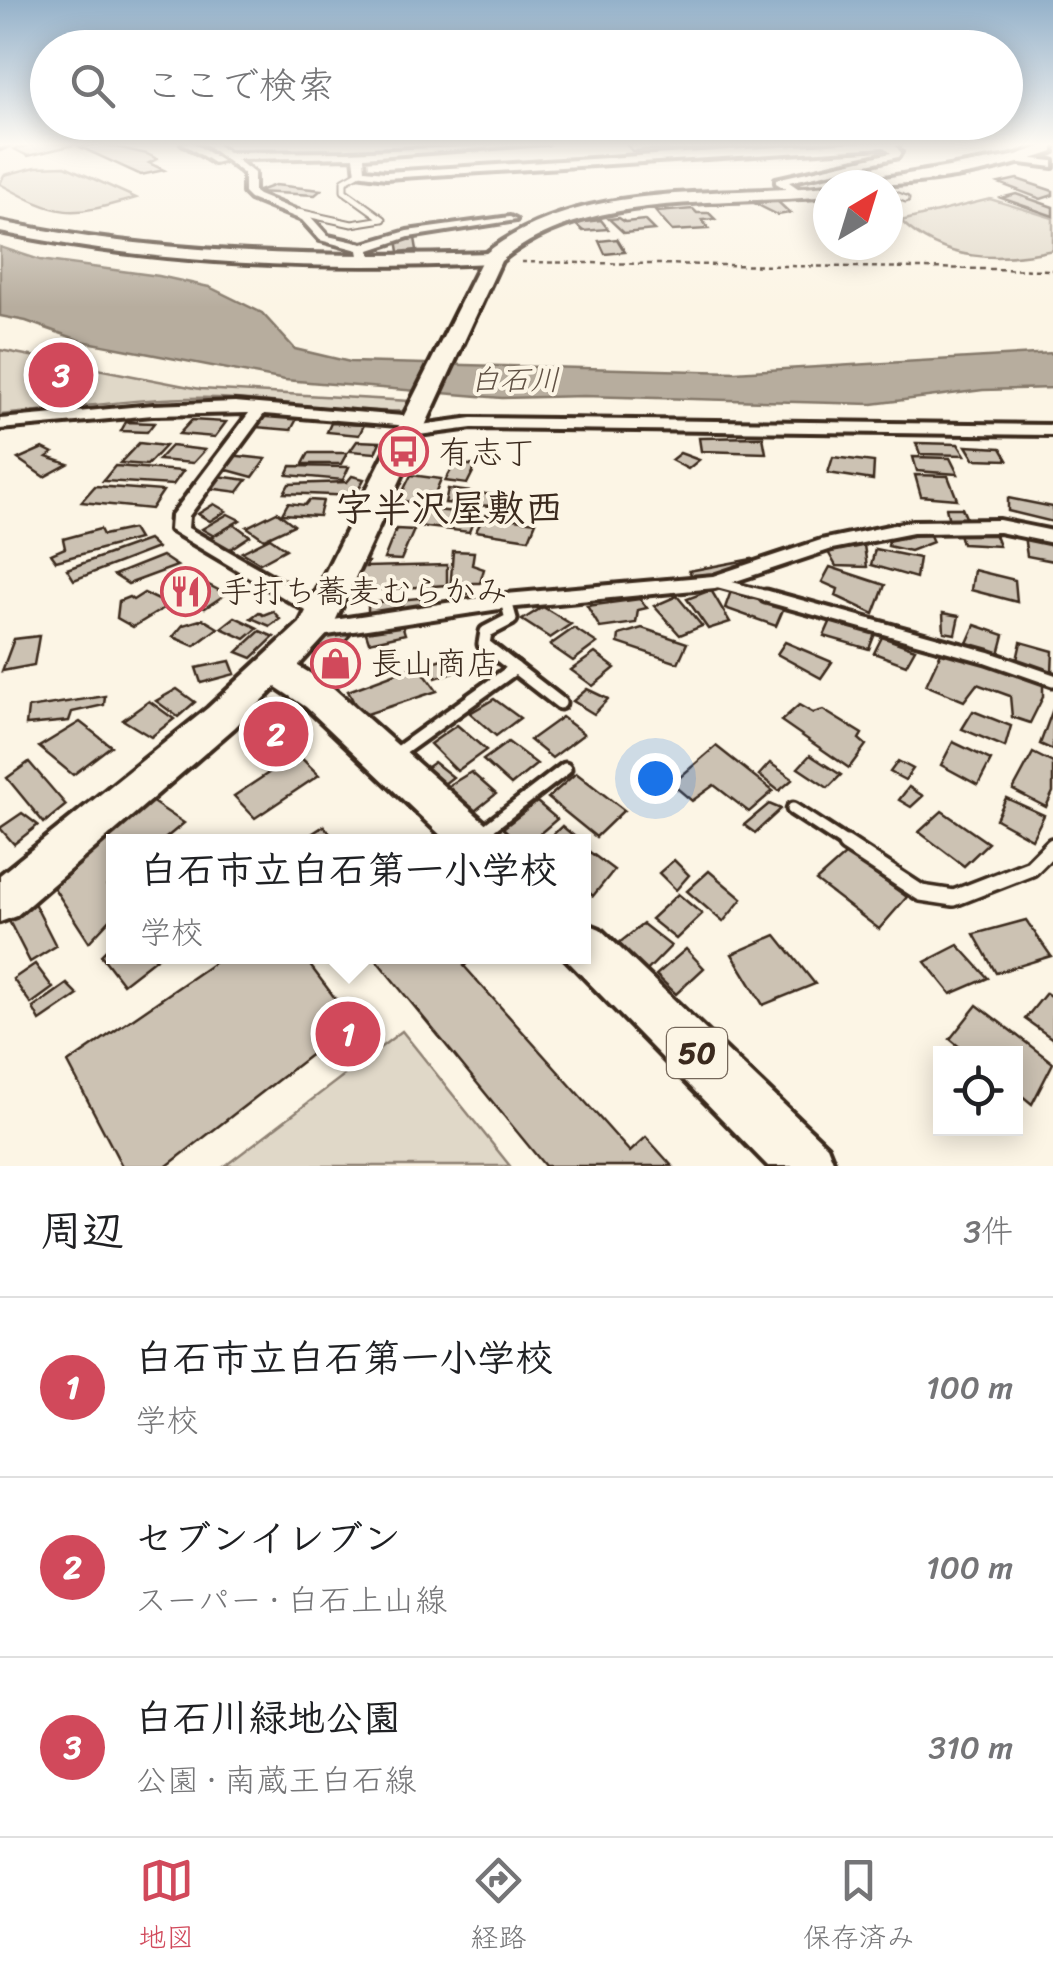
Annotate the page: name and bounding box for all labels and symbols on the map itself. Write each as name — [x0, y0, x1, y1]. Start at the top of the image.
north arrow — [813, 170, 903, 260]
pin: 3 — [28, 338, 94, 412]
water label: 白石川 — [470, 353, 560, 407]
place label: 有志丁 — [439, 424, 535, 481]
bus stop icon: 有志丁 — [378, 426, 430, 478]
district label: 字半沢屋敷西 — [335, 475, 563, 542]
place label: 手打ち蕎麦むらかみ — [220, 563, 508, 620]
restaurant icon: 手打ち蕎麦むらかみ — [159, 565, 211, 617]
place label: 長山商店 — [371, 635, 499, 692]
shop icon: 長山商店 — [310, 637, 362, 689]
pin: 2 — [244, 696, 308, 772]
your location — [630, 753, 681, 804]
pin: 1 — [316, 996, 380, 1072]
road number: 50 — [667, 1028, 727, 1078]

